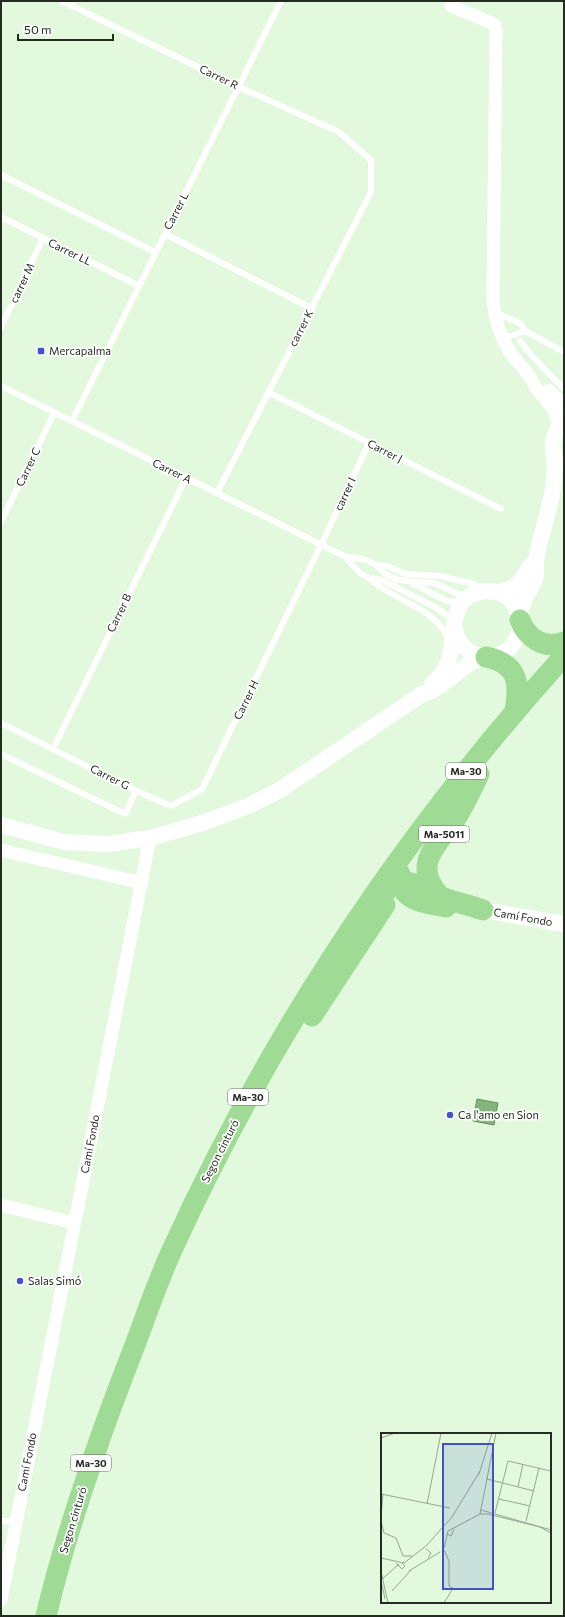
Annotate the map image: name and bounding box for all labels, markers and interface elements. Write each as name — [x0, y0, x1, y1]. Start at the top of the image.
scale bar — [18, 16, 113, 42]
text: 50 m — [24, 22, 52, 36]
street label: Carrer R — [198, 62, 241, 92]
street label: Carrer L — [161, 190, 191, 232]
street label: Carrer LL — [46, 235, 94, 268]
street label: carrer M — [7, 261, 36, 305]
street label: carrer K — [286, 307, 316, 348]
place label: Mercapalma — [49, 344, 111, 357]
marker: Mercapalma — [36, 346, 46, 356]
street label: Carrer J — [365, 436, 405, 466]
street label: Carrer C — [13, 445, 43, 488]
street label: Carrer A — [151, 456, 194, 486]
street label: carrer I — [331, 475, 358, 512]
street label: Carrer B — [104, 591, 133, 634]
street label: Carrer H — [230, 678, 261, 722]
street label: Carrer G — [88, 761, 132, 792]
road number: Ma-30 — [446, 763, 486, 779]
road number: Ma-5011 — [419, 826, 469, 842]
street label: Camí Fondo — [493, 905, 554, 928]
road number: Ma-30 — [228, 1089, 268, 1105]
place label: Ca l'amo en Sion — [458, 1108, 539, 1121]
marker: Ca l'amo en Sion — [445, 1110, 455, 1120]
street label: Camí Fondo — [77, 1113, 102, 1174]
street label: Segon cinturó — [198, 1117, 241, 1185]
place label: Salas Simó — [28, 1274, 82, 1287]
marker: Salas Simó — [15, 1276, 25, 1286]
street label: Camí Fondo — [14, 1431, 39, 1492]
inset map — [381, 1433, 551, 1603]
road number: Ma-30 — [71, 1455, 111, 1471]
street label: Segon cinturó — [56, 1485, 89, 1555]

